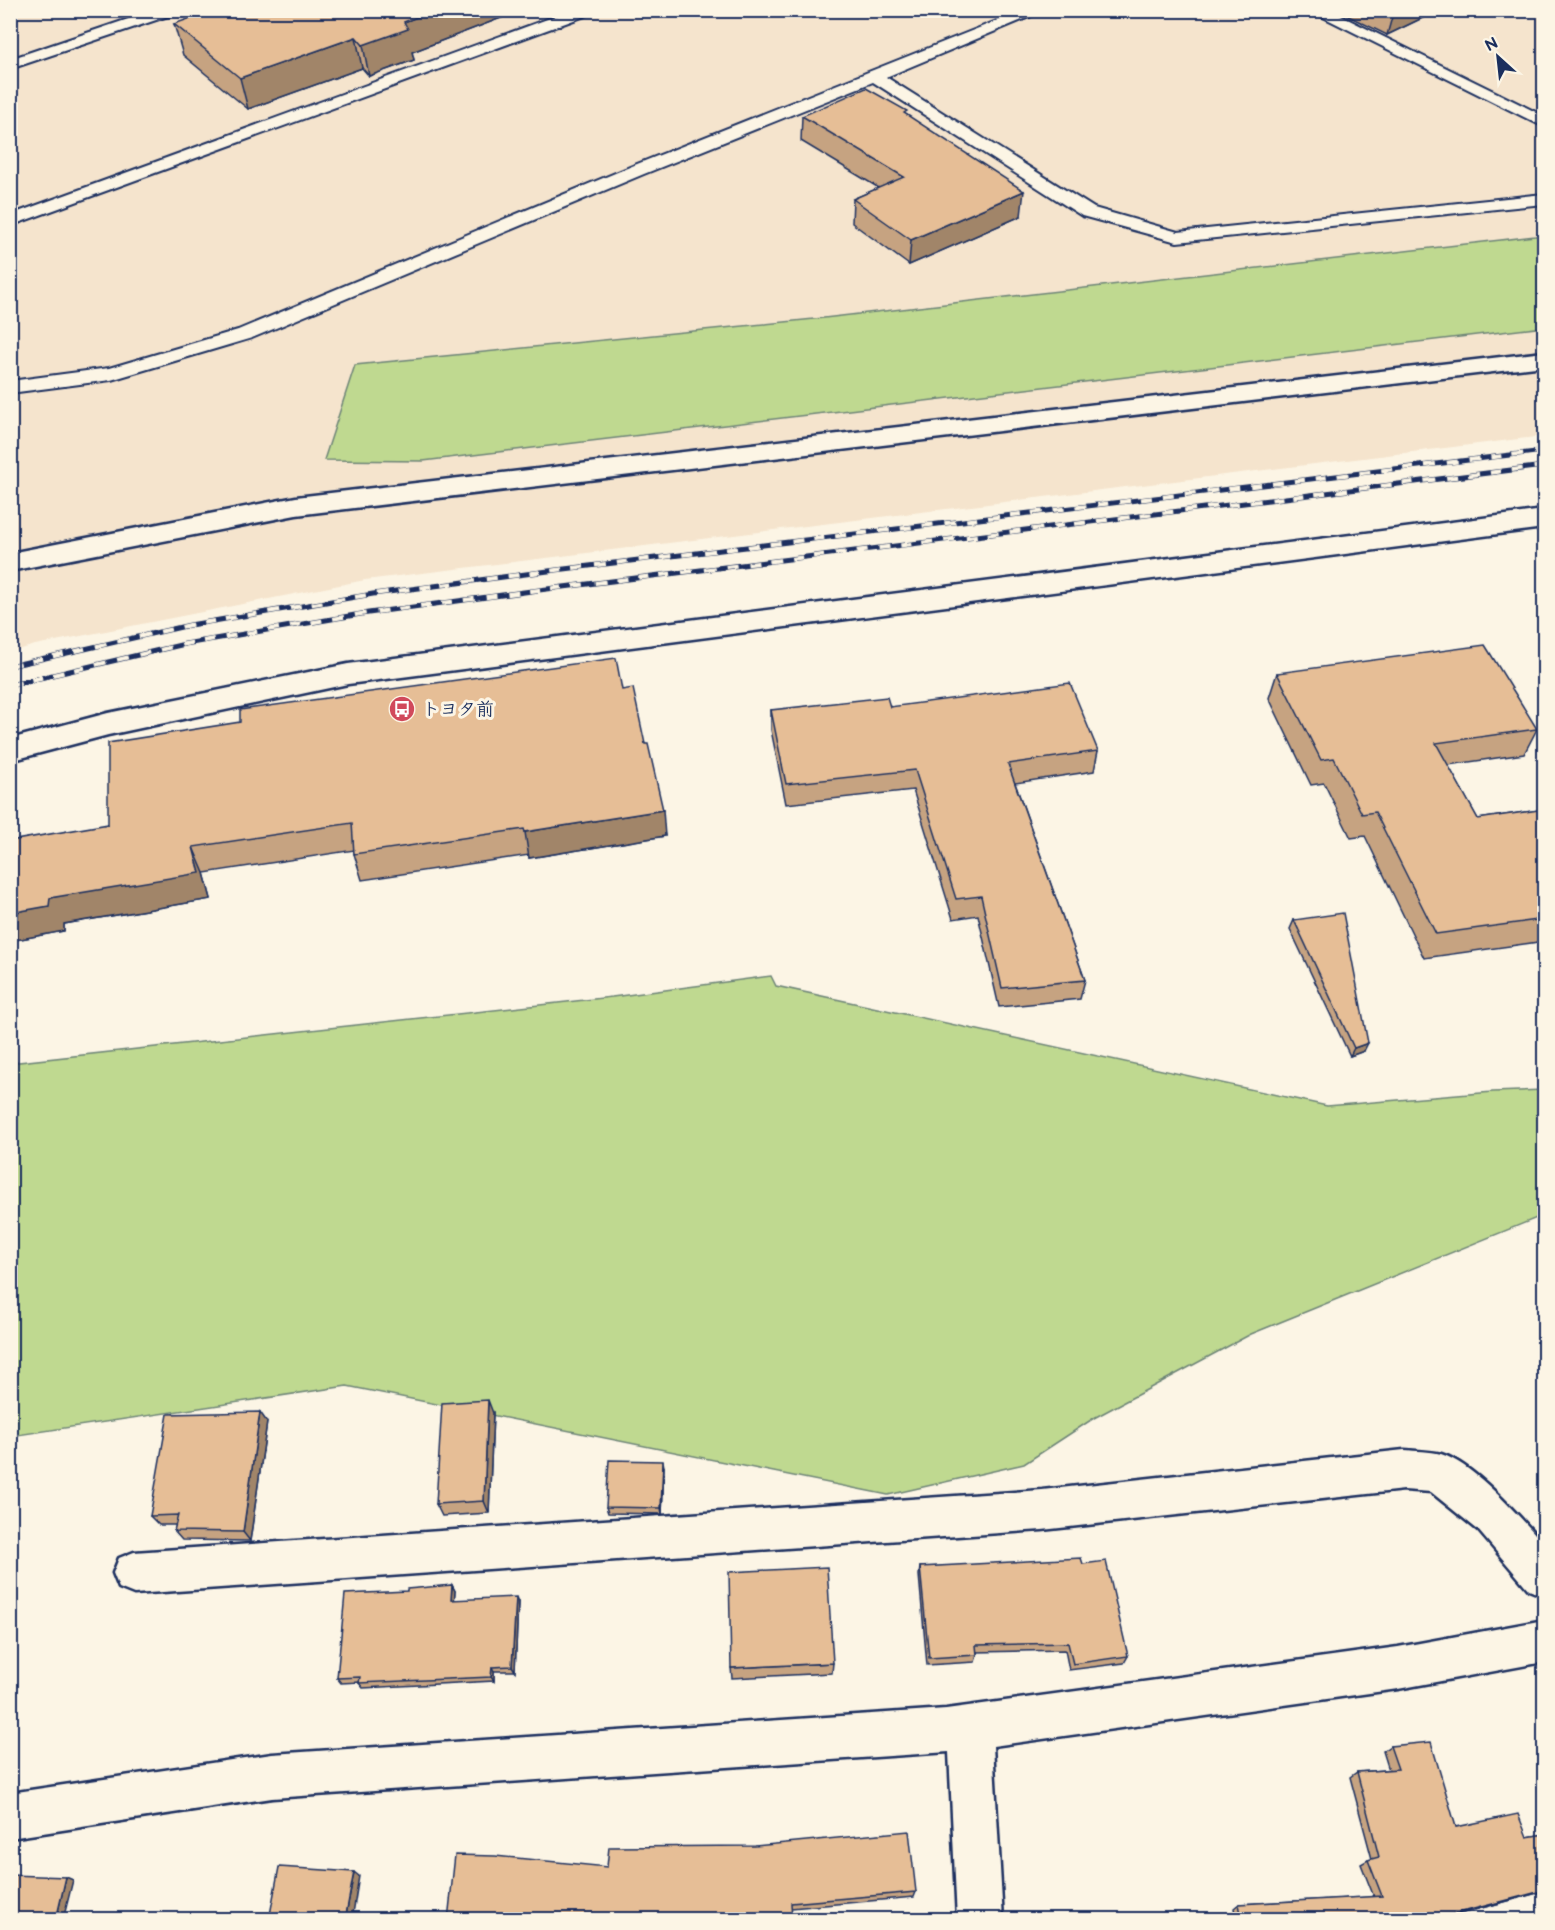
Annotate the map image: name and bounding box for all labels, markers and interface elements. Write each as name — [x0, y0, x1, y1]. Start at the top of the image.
north arrow — [1468, 27, 1528, 87]
text: N — [1482, 34, 1502, 56]
bus stop icon: トヨタ前 — [387, 694, 417, 724]
place label: トヨタ前 — [422, 699, 494, 720]

